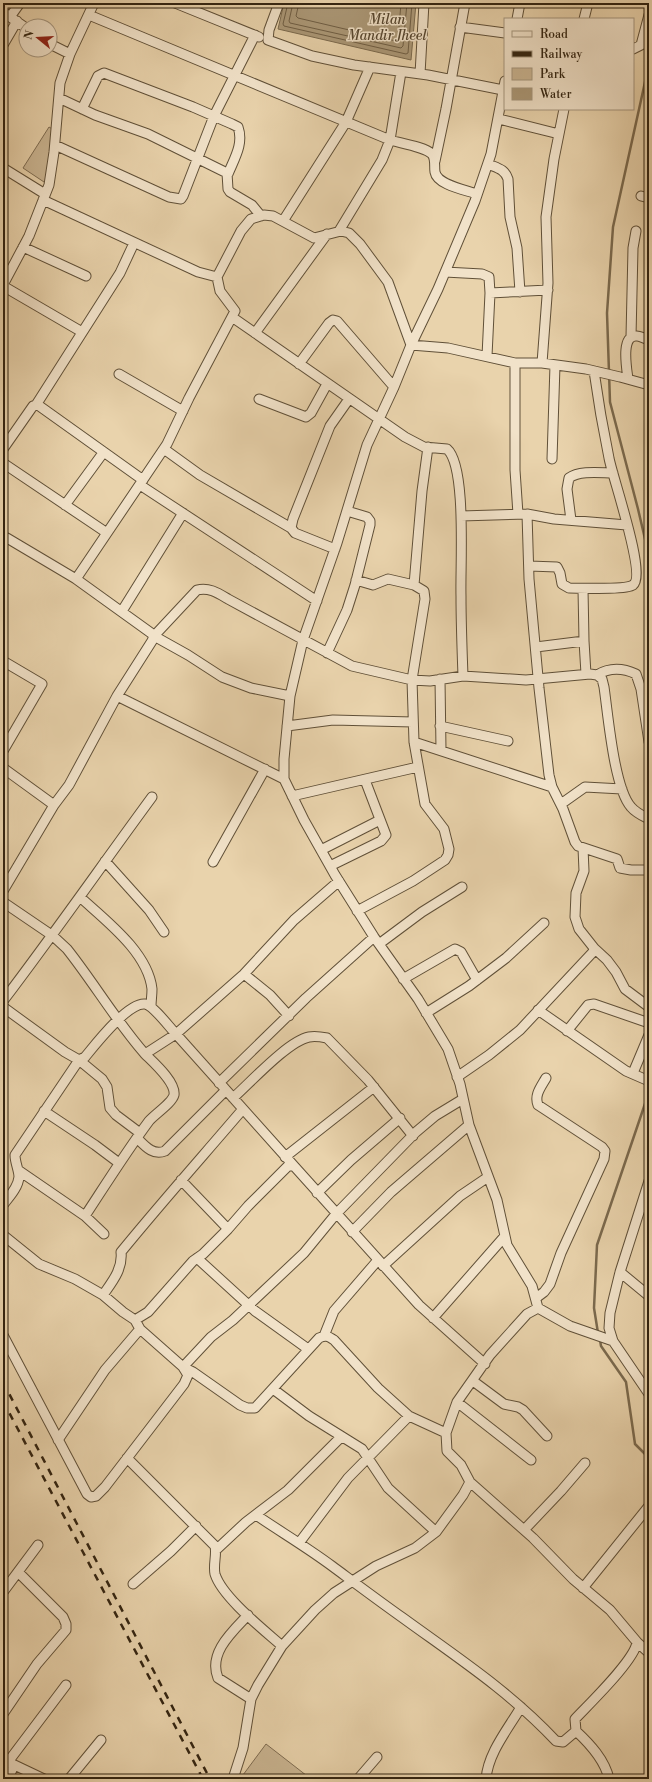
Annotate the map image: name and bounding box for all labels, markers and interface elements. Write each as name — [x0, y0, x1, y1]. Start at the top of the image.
water label: Milan Mandir Jheel — [347, 11, 427, 45]
north arrow — [18, 18, 58, 58]
legend — [504, 18, 634, 110]
text: Road — [540, 27, 568, 42]
text: N — [21, 29, 38, 42]
text: Railway — [540, 47, 582, 62]
text: Park — [540, 67, 566, 82]
text: Water — [539, 87, 572, 102]

